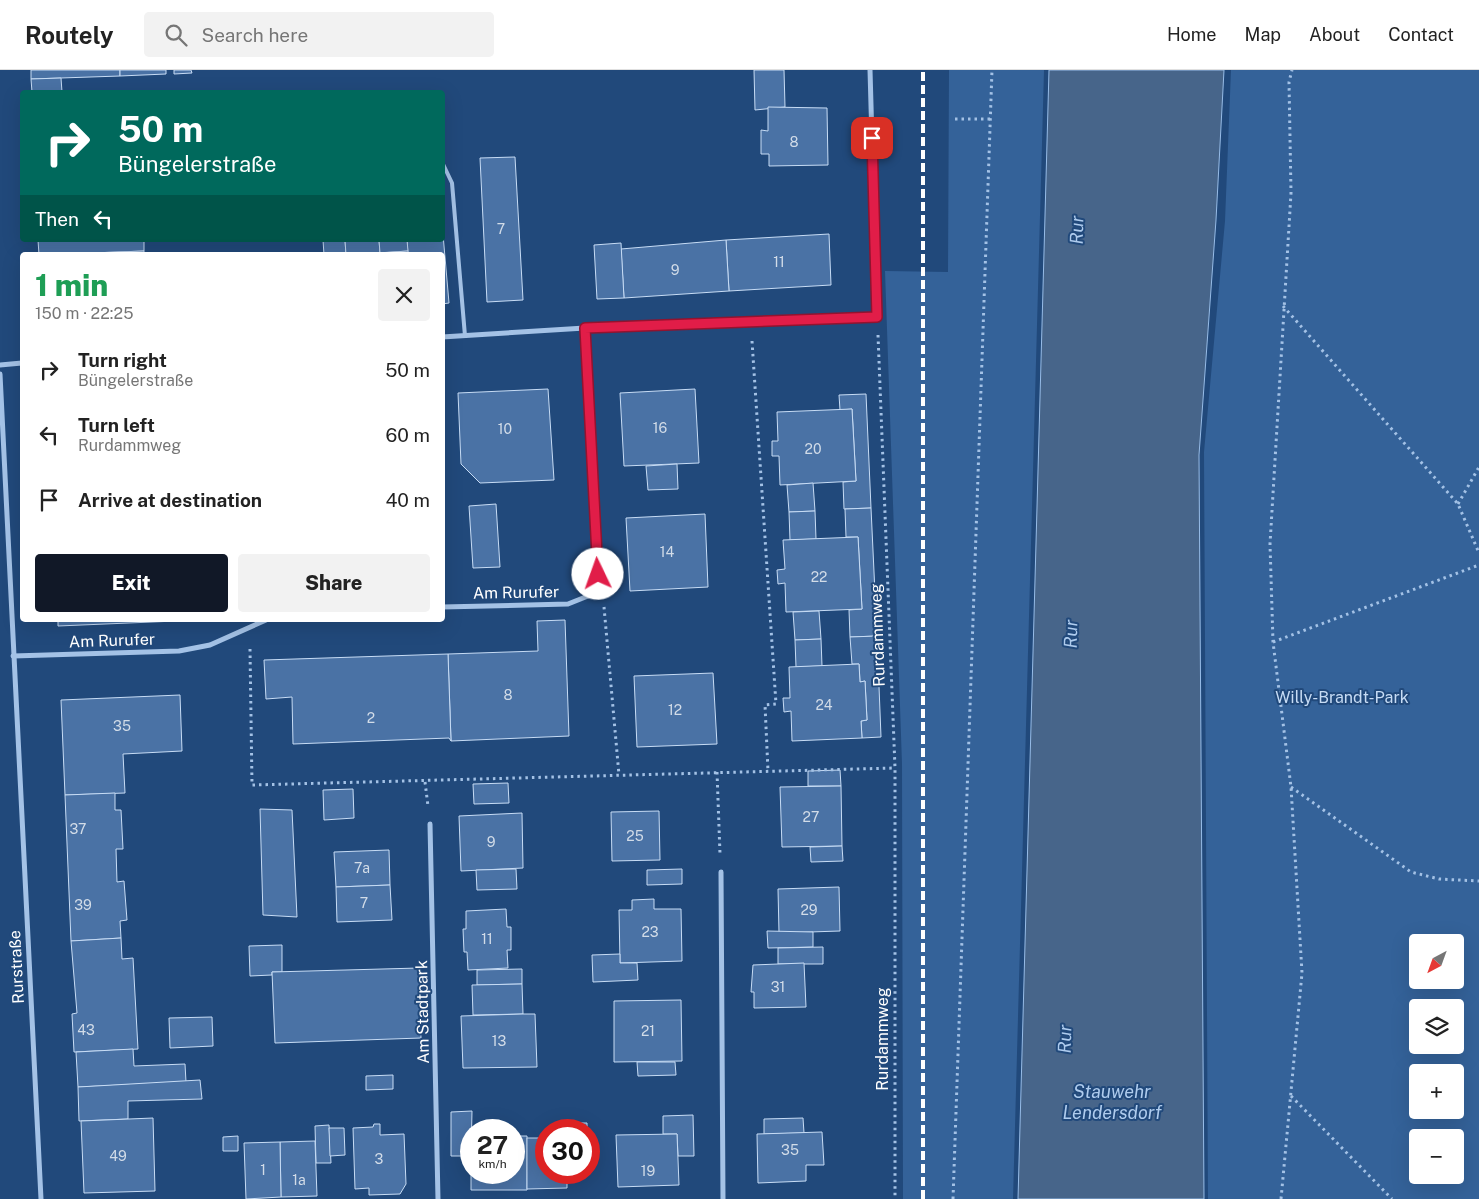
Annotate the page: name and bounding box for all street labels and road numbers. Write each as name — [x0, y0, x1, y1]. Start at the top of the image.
street label: Am Rurufer — [473, 582, 559, 603]
street label: Rurdammweg — [866, 583, 889, 687]
street label: Am Rurufer — [69, 629, 155, 651]
street label: Rurstraße — [5, 930, 28, 1004]
street label: Am Stadtpark — [412, 960, 433, 1064]
street label: Rurdammweg — [873, 987, 892, 1091]

